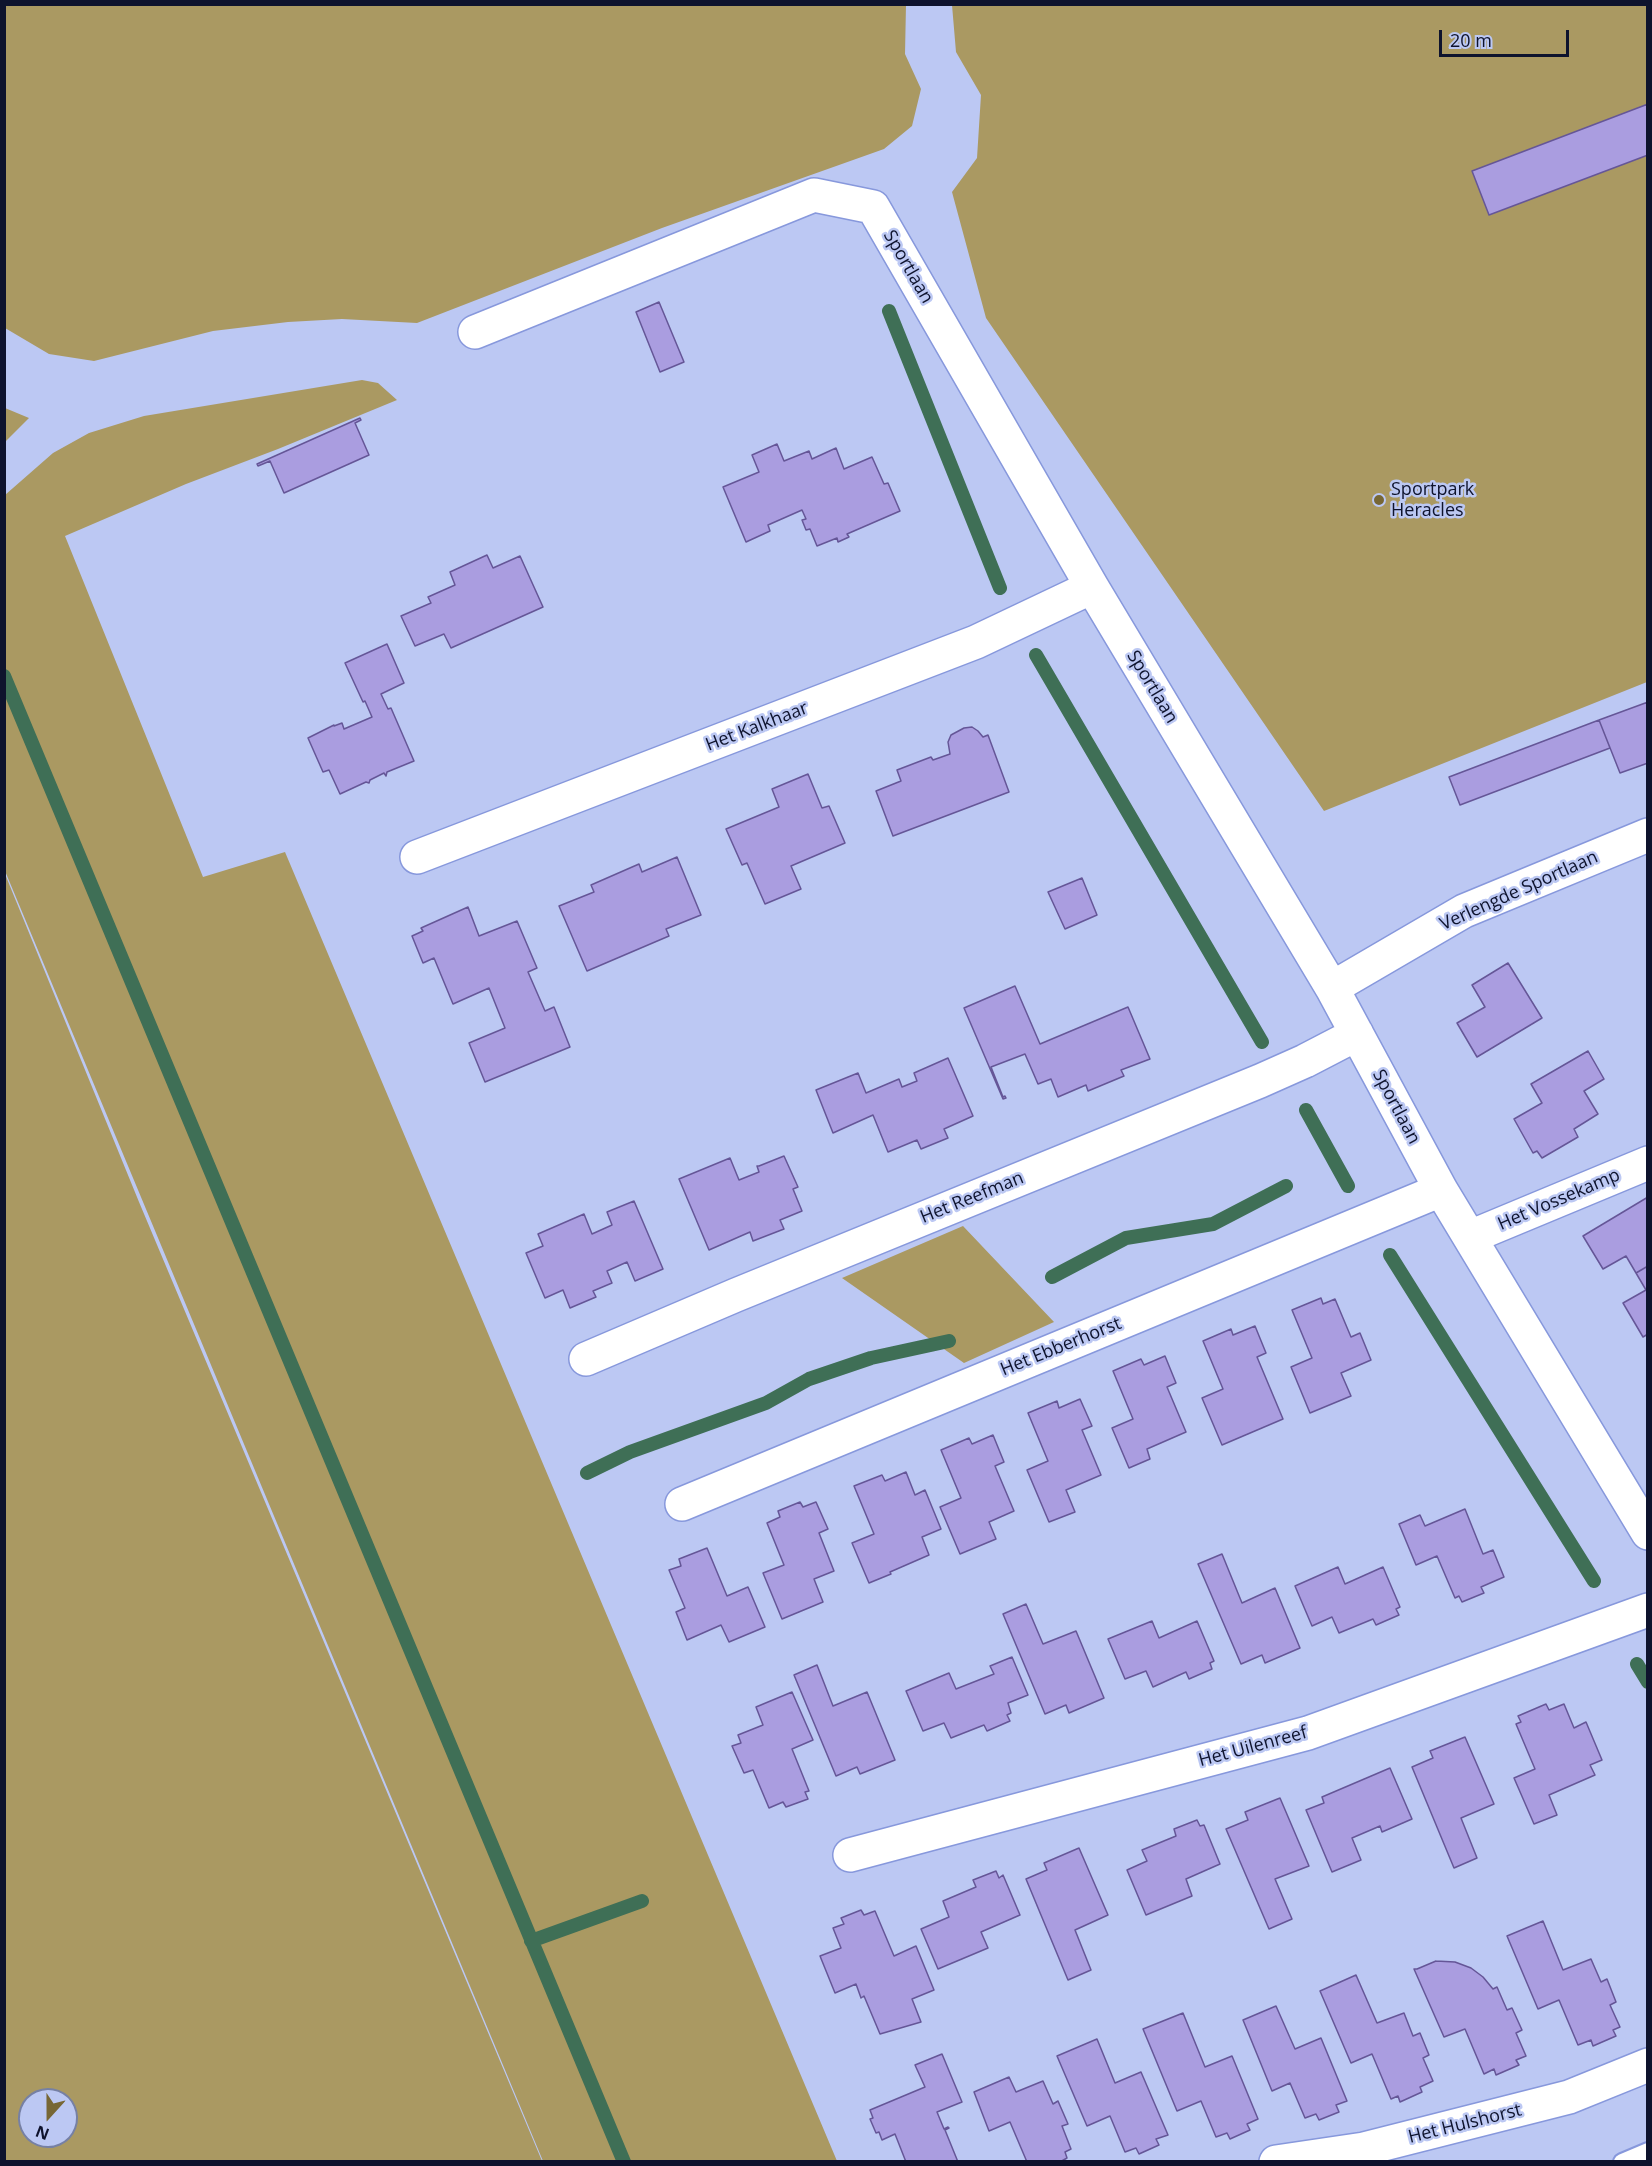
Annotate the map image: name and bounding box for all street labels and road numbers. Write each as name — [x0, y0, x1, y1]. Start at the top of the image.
street label: Sportlaan — [878, 226, 938, 308]
street label: Sportlaan — [1122, 647, 1182, 727]
street label: Het Kalkhaar — [703, 698, 811, 756]
street label: Verlengde Sportlaan — [1437, 846, 1601, 936]
street label: Sportlaan — [1367, 1066, 1425, 1148]
street label: Het Vossekamp — [1495, 1165, 1623, 1235]
street label: Het Reefman — [917, 1167, 1027, 1229]
street label: Het Ebberhorst — [998, 1313, 1124, 1381]
street label: Het Uilenreef — [1196, 1722, 1310, 1772]
street label: Het Hulshorst — [1406, 2099, 1524, 2149]

